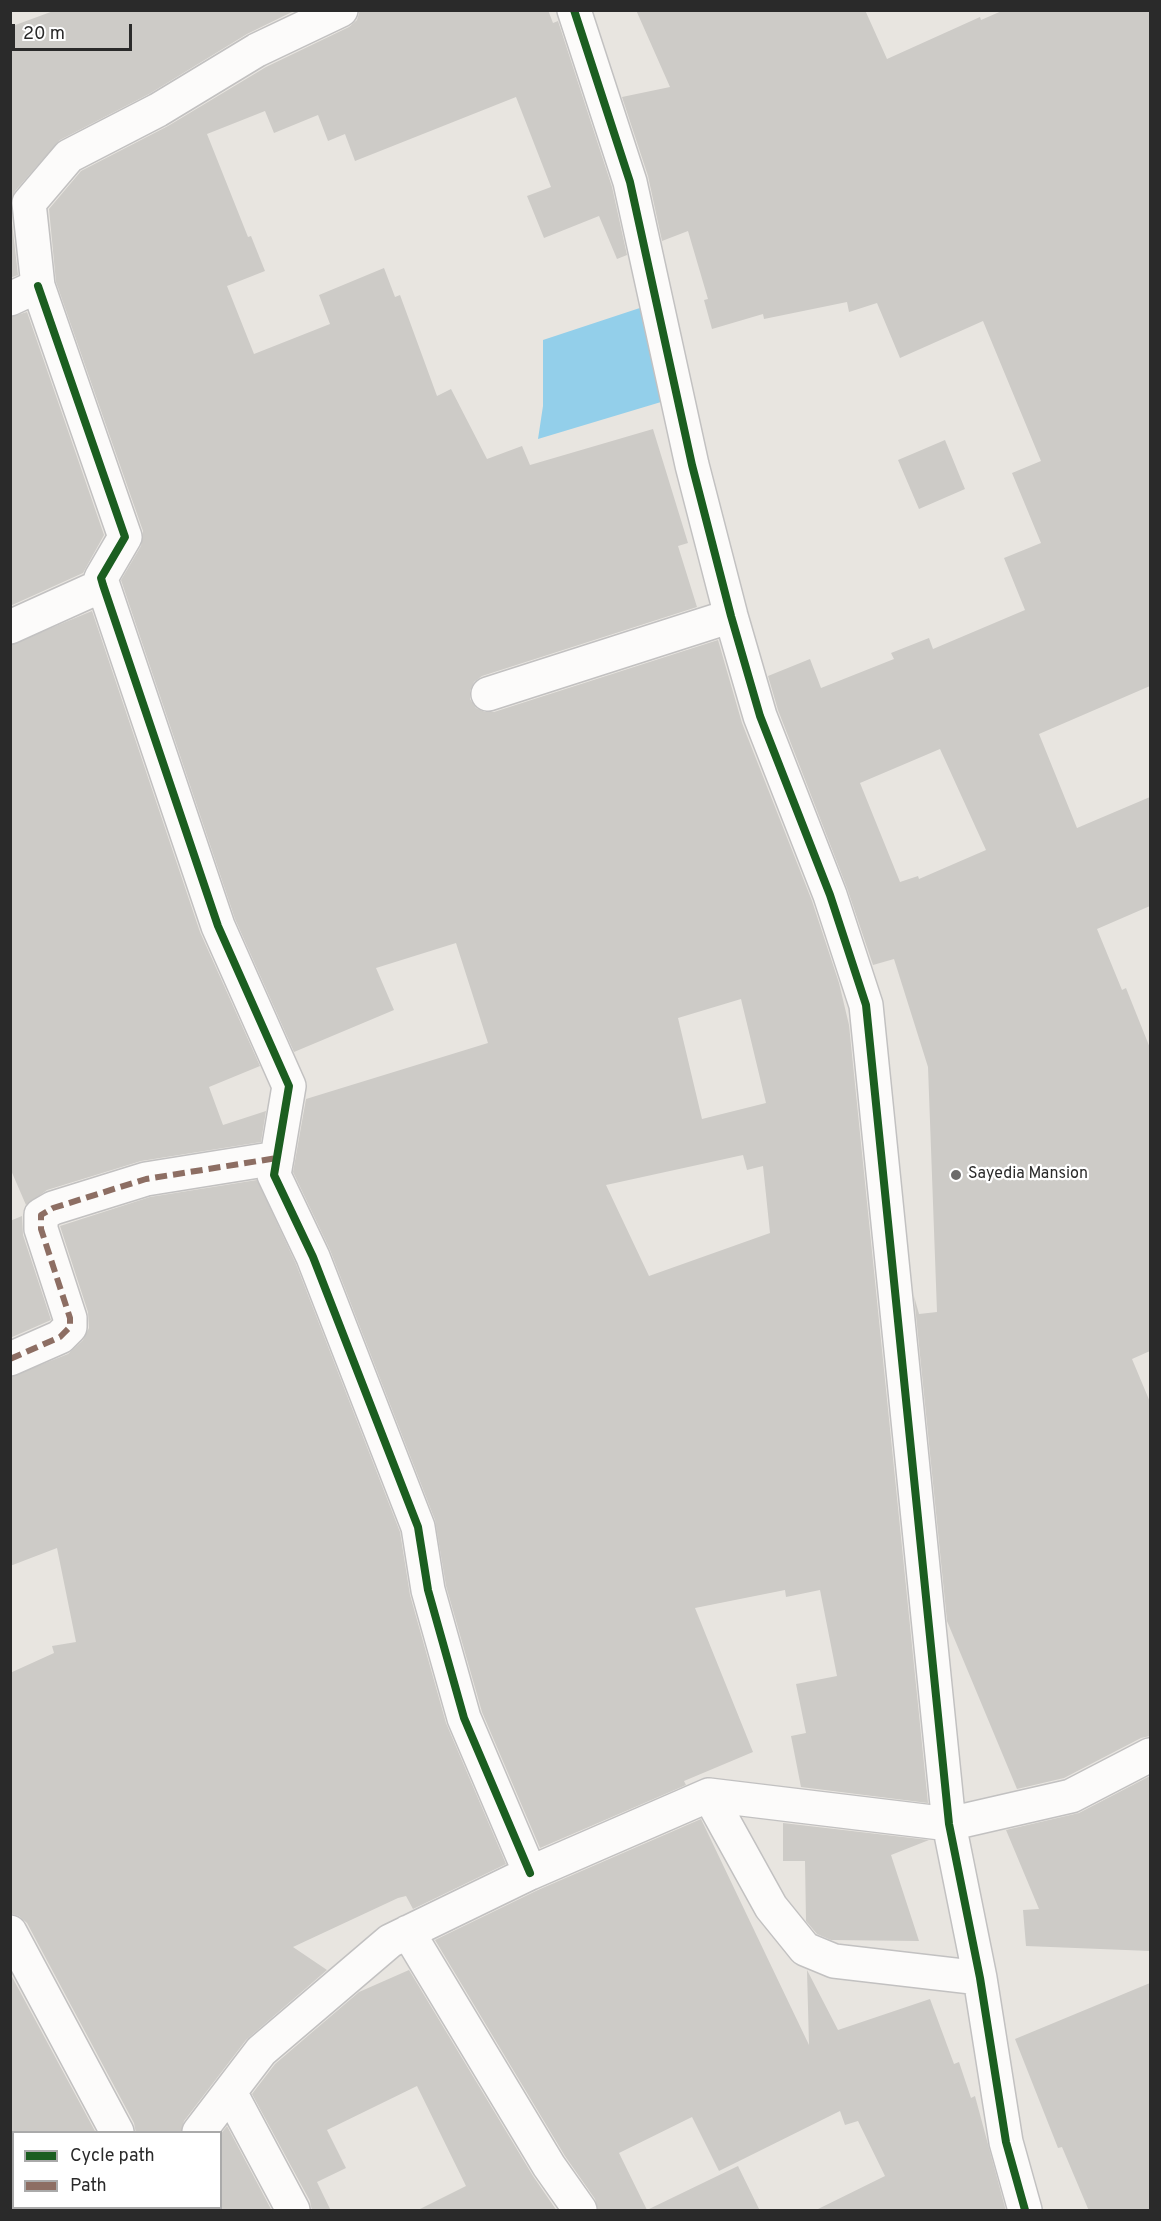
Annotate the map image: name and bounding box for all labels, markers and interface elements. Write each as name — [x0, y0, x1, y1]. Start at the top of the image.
scale bar — [15, 12, 135, 50]
text: 20 m — [23, 23, 65, 46]
place label: Sayedia Mansion — [968, 1165, 1088, 1185]
marker: Sayedia Mansion — [949, 1168, 963, 1182]
legend — [12, 2131, 222, 2209]
text: Cycle path — [70, 2145, 155, 2168]
text: Path — [70, 2175, 107, 2198]

